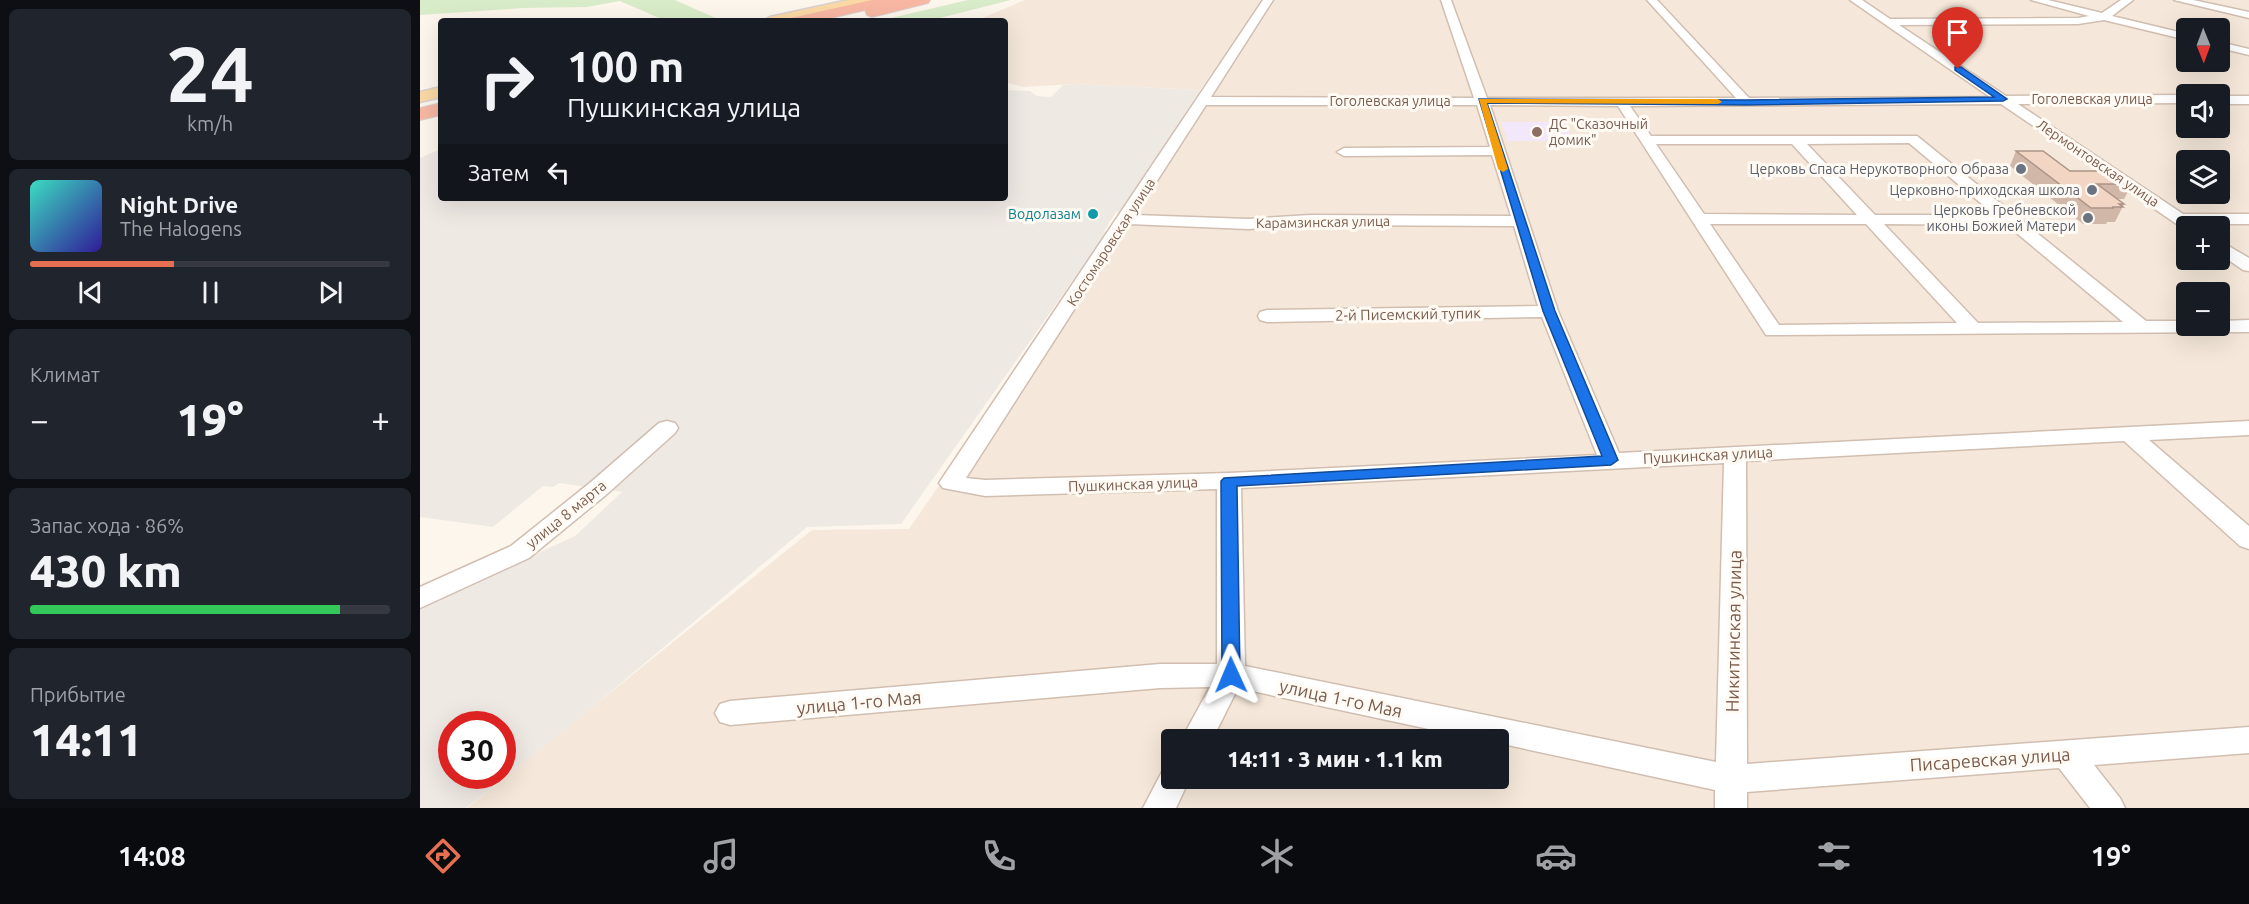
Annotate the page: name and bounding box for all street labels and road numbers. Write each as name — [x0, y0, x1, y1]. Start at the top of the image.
street label: Гоголевская улица — [2031, 91, 2153, 107]
street label: Гоголевская улица — [1329, 93, 1451, 109]
street label: Лермонтовская улица — [2034, 116, 2162, 210]
street label: Костомаровская улица — [1064, 175, 1158, 309]
street label: Карамзинская улица — [1256, 213, 1390, 231]
street label: 2-й Писемский тупик — [1335, 304, 1481, 324]
street label: Пушкинская улица — [1643, 443, 1773, 467]
street label: Пушкинская улица — [1068, 473, 1198, 495]
street label: улица 8 марта — [523, 477, 609, 551]
street label: Никитинская улица — [1722, 550, 1744, 712]
street label: улица 1-го Мая — [1278, 675, 1404, 721]
street label: улица 1-го Мая — [796, 687, 922, 717]
street label: Писаревская улица — [1909, 743, 2071, 775]

